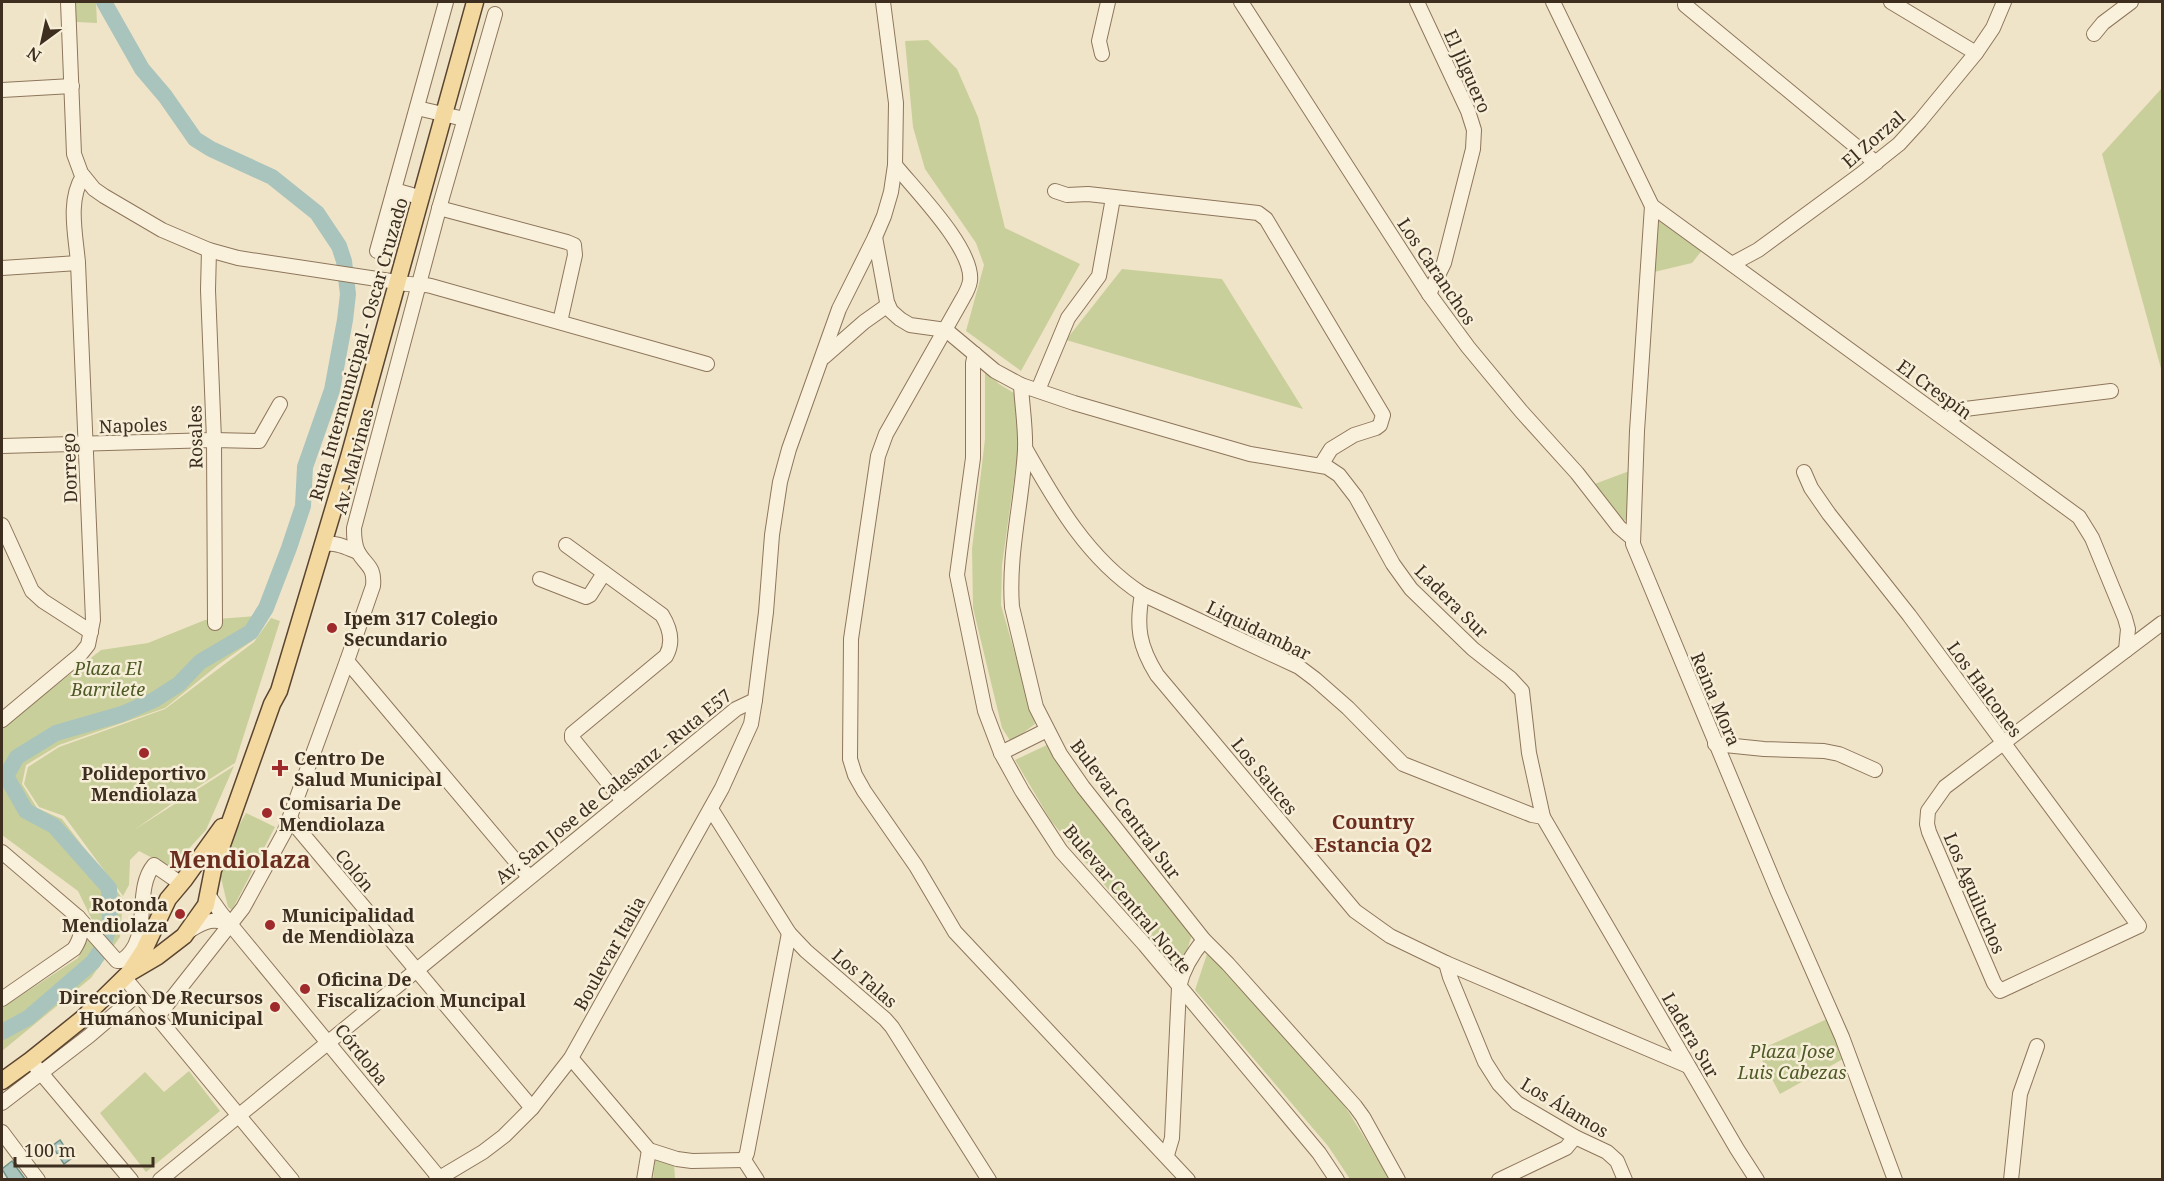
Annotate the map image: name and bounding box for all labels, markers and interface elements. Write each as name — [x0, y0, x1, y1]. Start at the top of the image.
north arrow — [12, 12, 72, 72]
street label: El Jilguero — [1439, 26, 1497, 116]
text: N — [22, 42, 45, 67]
street label: El Zorzal — [1836, 105, 1910, 173]
street label: Ruta Intermunicipal - Oscar Cruzado — [303, 195, 413, 503]
street label: Los Caranchos — [1392, 213, 1482, 329]
street label: El Crespín — [1893, 354, 1978, 425]
street label: Rosales — [182, 405, 208, 469]
street label: Av. Malvinas — [327, 405, 379, 517]
street label: Napoles — [98, 412, 168, 438]
street label: Dorrego — [56, 433, 82, 503]
street label: Ladera Sur — [1410, 559, 1494, 643]
street label: Liquidambar — [1203, 594, 1316, 666]
place label: Ipem 317 Colegio Secundario — [344, 606, 498, 651]
marker: Ipem 317 Colegio Secundario — [325, 621, 339, 635]
street label: Los Halcones — [1942, 636, 2028, 742]
street label: Reina Mora — [1686, 649, 1746, 749]
park label: Plaza El Barrilete — [70, 656, 145, 701]
street label: Av. San Jose de Calasanz - Ruta E57 — [490, 683, 736, 889]
street label: Los Sauces — [1227, 733, 1303, 819]
street label: Bulevar Central Sur — [1066, 734, 1187, 884]
marker: Polideportivo Mendiolaza — [137, 746, 151, 760]
place label: Centro De Salud Municipal — [294, 746, 443, 791]
marker: Centro De Salud Municipal — [271, 759, 289, 777]
place label: Polideportivo Mendiolaza — [82, 761, 206, 806]
place label: Comisaria De Mendiolaza — [279, 791, 401, 836]
marker: Comisaria De Mendiolaza — [260, 806, 274, 820]
district label: Country Estancia Q2 — [1314, 808, 1432, 858]
street label: Bulevar Central Norte — [1058, 819, 1198, 979]
street label: Los Aguiluchos — [1939, 829, 2011, 957]
district label: Mendiolaza — [169, 842, 311, 875]
street label: Colón — [330, 844, 380, 897]
place label: Rotonda Mendiolaza — [62, 892, 168, 937]
street label: Boulevar Italia — [568, 892, 650, 1014]
place label: Municipalidad de Mendiolaza — [282, 903, 415, 948]
marker: Rotonda Mendiolaza — [173, 907, 187, 921]
marker: Municipalidad de Mendiolaza — [263, 918, 277, 932]
street label: Los Talas — [827, 943, 903, 1013]
place label: Oficina De Fiscalizacion Muncipal — [317, 967, 526, 1012]
marker: Oficina De Fiscalizacion Muncipal — [298, 982, 312, 996]
place label: Direccion De Recursos Humanos Municipal — [59, 985, 264, 1030]
street label: Ladera Sur — [1657, 988, 1725, 1082]
marker: Direccion De Recursos Humanos Municipal — [268, 1000, 282, 1014]
street label: Córdoba — [330, 1018, 394, 1090]
park label: Plaza Jose Luis Cabezas — [1736, 1039, 1847, 1084]
street label: Los Álamos — [1517, 1071, 1613, 1143]
scale bar — [15, 1130, 153, 1168]
text: 100 m — [24, 1138, 76, 1162]

